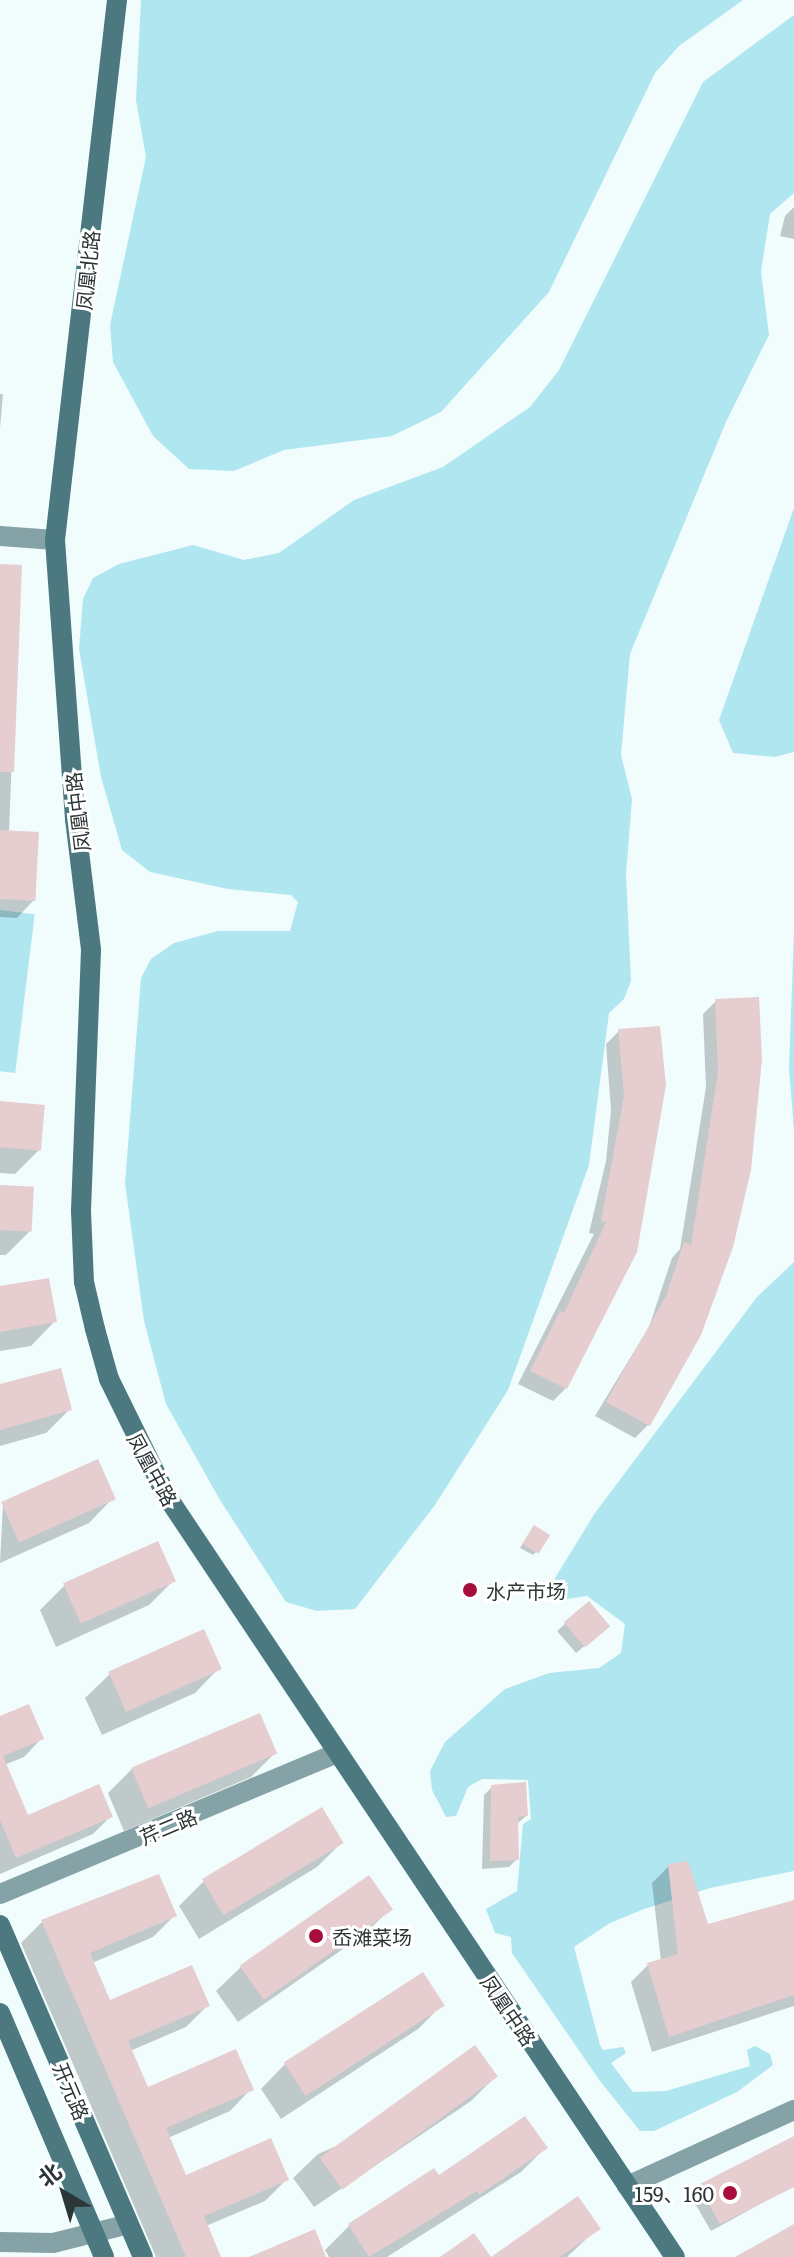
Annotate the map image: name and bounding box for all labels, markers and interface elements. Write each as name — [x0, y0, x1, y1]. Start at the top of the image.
street label: 凤凰北路 — [71, 229, 103, 311]
street label: 凤凰中路 — [60, 771, 94, 853]
street label: 凤凰中路 — [123, 1428, 183, 1510]
place label: 水产市场 — [486, 1578, 566, 1602]
marker: 水产市场 — [461, 1581, 479, 1599]
street label: 芹二路 — [136, 1803, 200, 1849]
place label: 岙滩菜场 — [332, 1924, 412, 1948]
marker: 岙滩菜场 — [307, 1927, 325, 1945]
street label: 凤凰中路 — [477, 1970, 541, 2050]
street label: 开元路 — [49, 2059, 95, 2123]
north arrow — [24, 2153, 104, 2233]
text: 北 — [30, 2154, 68, 2193]
place label: 159、160 — [635, 2181, 714, 2205]
marker: 159、160 — [721, 2184, 739, 2202]

